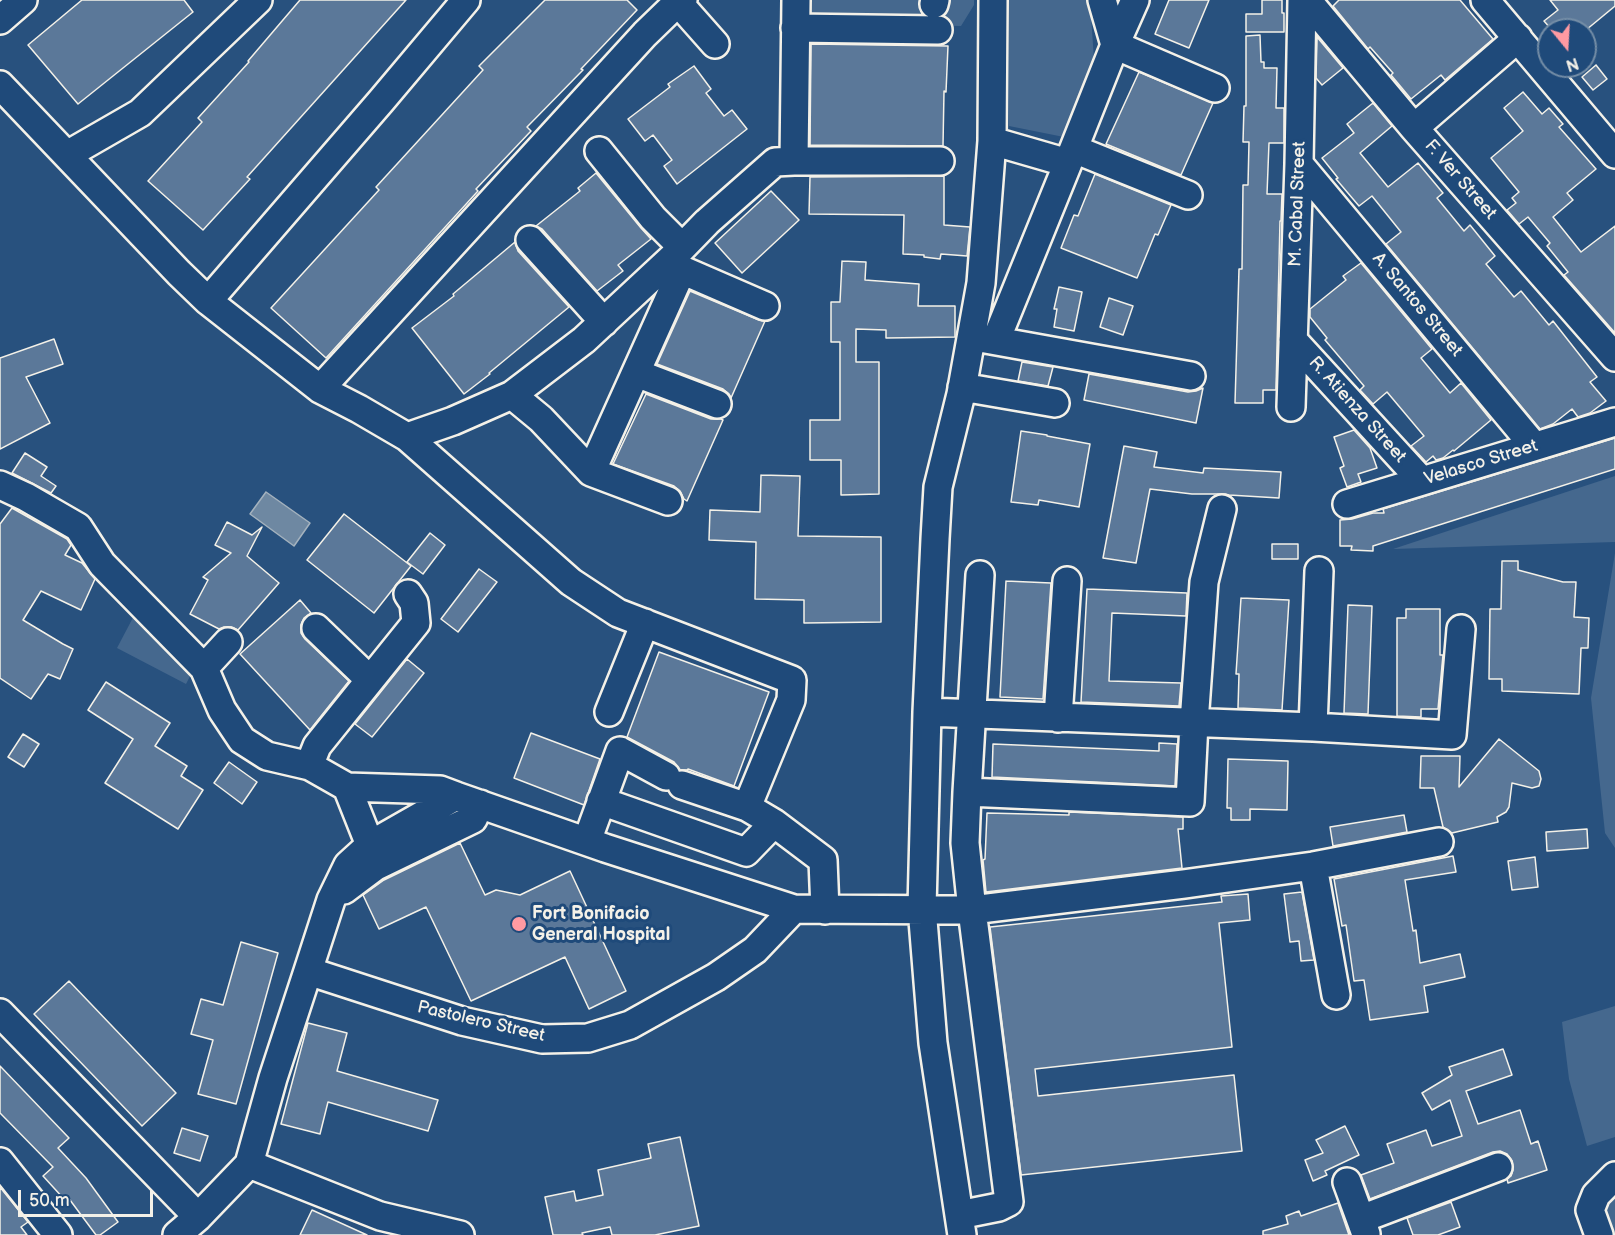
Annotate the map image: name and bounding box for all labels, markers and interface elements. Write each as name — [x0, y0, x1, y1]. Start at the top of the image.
north arrow — [1537, 18, 1597, 78]
text: N — [1563, 53, 1581, 75]
street label: F. Ver Street — [1419, 136, 1501, 224]
street label: M. Cabal Street — [1285, 141, 1311, 267]
street label: A. Santos Street — [1367, 249, 1467, 361]
street label: R. Atienza Street — [1304, 352, 1410, 468]
street label: Velasco Street — [1422, 435, 1540, 491]
place label: Fort Bonifacio General Hospital — [532, 903, 670, 946]
marker: Fort Bonifacio General Hospital — [510, 915, 528, 933]
street label: Pastolero Street — [415, 997, 547, 1047]
scale bar — [21, 1178, 156, 1216]
text: 50 m — [29, 1190, 70, 1211]

